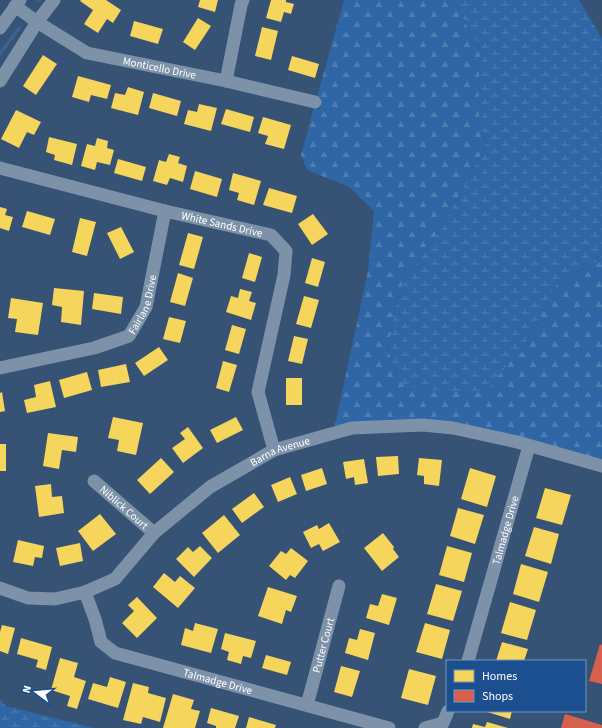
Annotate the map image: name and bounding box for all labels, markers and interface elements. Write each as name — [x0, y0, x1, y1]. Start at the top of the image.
street label: Monticello Drive — [122, 53, 198, 82]
street label: White Sands Drive — [180, 207, 265, 240]
street label: Fairlane Drive — [124, 273, 160, 337]
street label: Barna Avenue — [247, 433, 312, 470]
street label: Niblick Court — [97, 482, 152, 533]
street label: Talmadge Drive — [488, 493, 522, 566]
street label: Putter Court — [309, 616, 338, 674]
legend — [446, 660, 586, 712]
street label: Talmadge Drive — [182, 665, 255, 698]
text: Homes — [482, 668, 517, 685]
north arrow — [16, 672, 56, 712]
text: N — [19, 684, 35, 695]
text: Shops — [482, 688, 513, 705]

